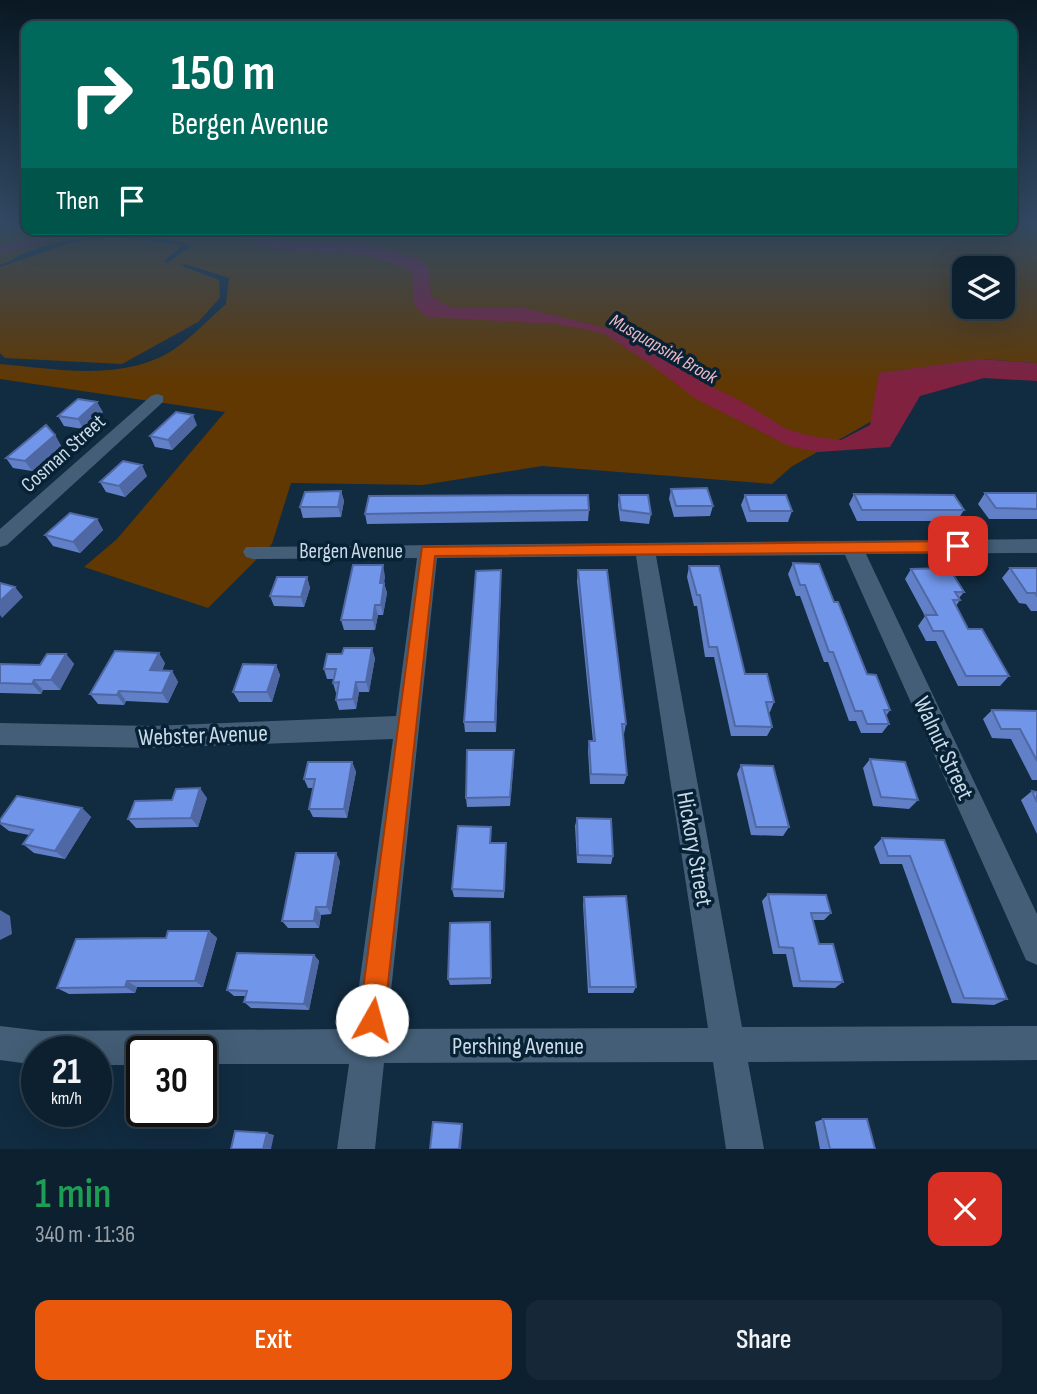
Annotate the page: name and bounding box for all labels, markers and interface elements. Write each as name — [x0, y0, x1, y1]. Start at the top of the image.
text: 150 m — [171, 45, 275, 104]
icon: right — [56, 49, 147, 140]
text: Bergen Avenue — [171, 105, 329, 144]
icon: arrive — [113, 182, 151, 220]
text: Then — [56, 186, 99, 217]
map controls — [952, 256, 1015, 319]
button: layers — [952, 256, 1015, 319]
water label: Musquapsink Brook — [605, 309, 722, 390]
street label: Cosman Street — [16, 409, 111, 498]
pin — [928, 516, 988, 576]
icon: arrive — [939, 527, 977, 565]
street label: Bergen Avenue — [299, 539, 403, 564]
street label: Walnut Street — [907, 692, 980, 805]
street label: Webster Avenue — [138, 719, 268, 752]
street label: Hickory Street — [670, 790, 719, 909]
position arrow — [335, 983, 409, 1057]
street label: Pershing Avenue — [452, 1032, 584, 1061]
speed limit sign: 30 — [126, 1036, 217, 1127]
text: 21 — [52, 1051, 81, 1094]
text: km/h — [51, 1088, 82, 1109]
text: 1 min — [35, 1169, 111, 1220]
button: close — [928, 1172, 1002, 1246]
text: 340 m · 11:36 — [35, 1221, 135, 1249]
button: Exit — [35, 1300, 512, 1380]
button: Share — [526, 1300, 1002, 1380]

